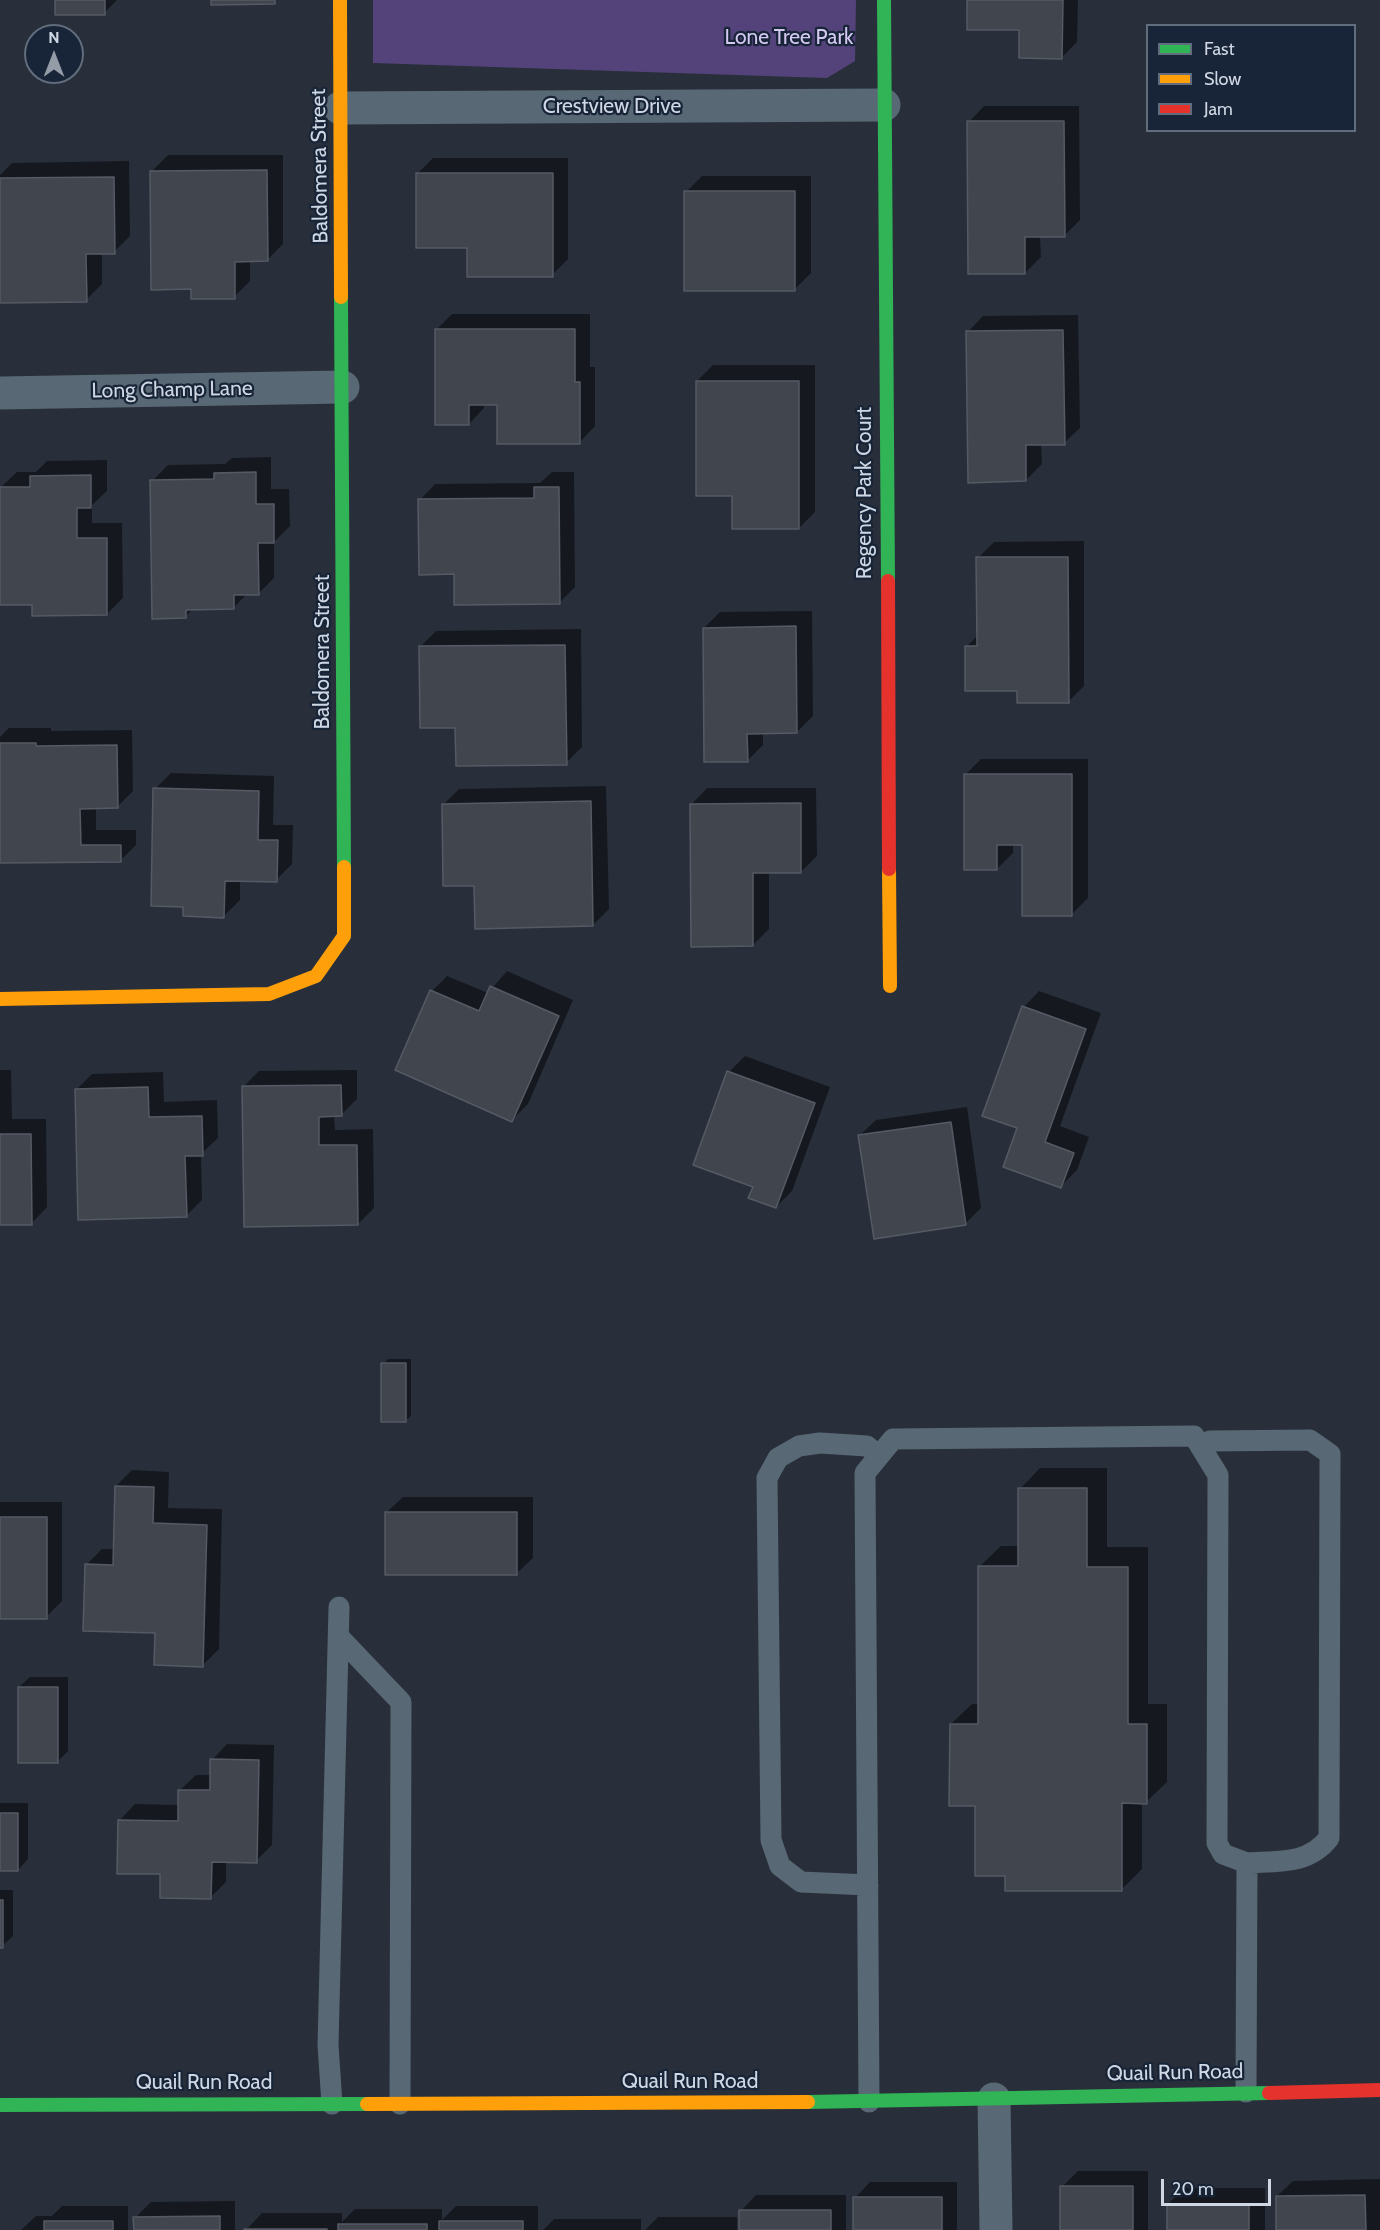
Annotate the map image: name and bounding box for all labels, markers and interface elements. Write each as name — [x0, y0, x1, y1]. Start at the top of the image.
north arrow — [24, 24, 84, 84]
legend — [1146, 24, 1356, 132]
park label: Lone Tree Park — [725, 25, 853, 51]
text: N — [48, 28, 60, 47]
text: Fast — [1204, 38, 1235, 60]
text: Slow — [1204, 68, 1241, 90]
street label: Baldomera Street — [306, 88, 334, 244]
street label: Crestview Drive — [543, 94, 681, 120]
text: Jam — [1204, 98, 1233, 120]
street label: Long Champ Lane — [91, 376, 253, 404]
street label: Regency Park Court — [852, 407, 878, 579]
street label: Baldomera Street — [310, 574, 336, 730]
street label: Quail Run Road — [1106, 2059, 1244, 2087]
street label: Quail Run Road — [622, 2069, 758, 2095]
street label: Quail Run Road — [136, 2070, 272, 2096]
scale bar — [1164, 2167, 1274, 2205]
text: 20 m — [1172, 2178, 1214, 2200]

